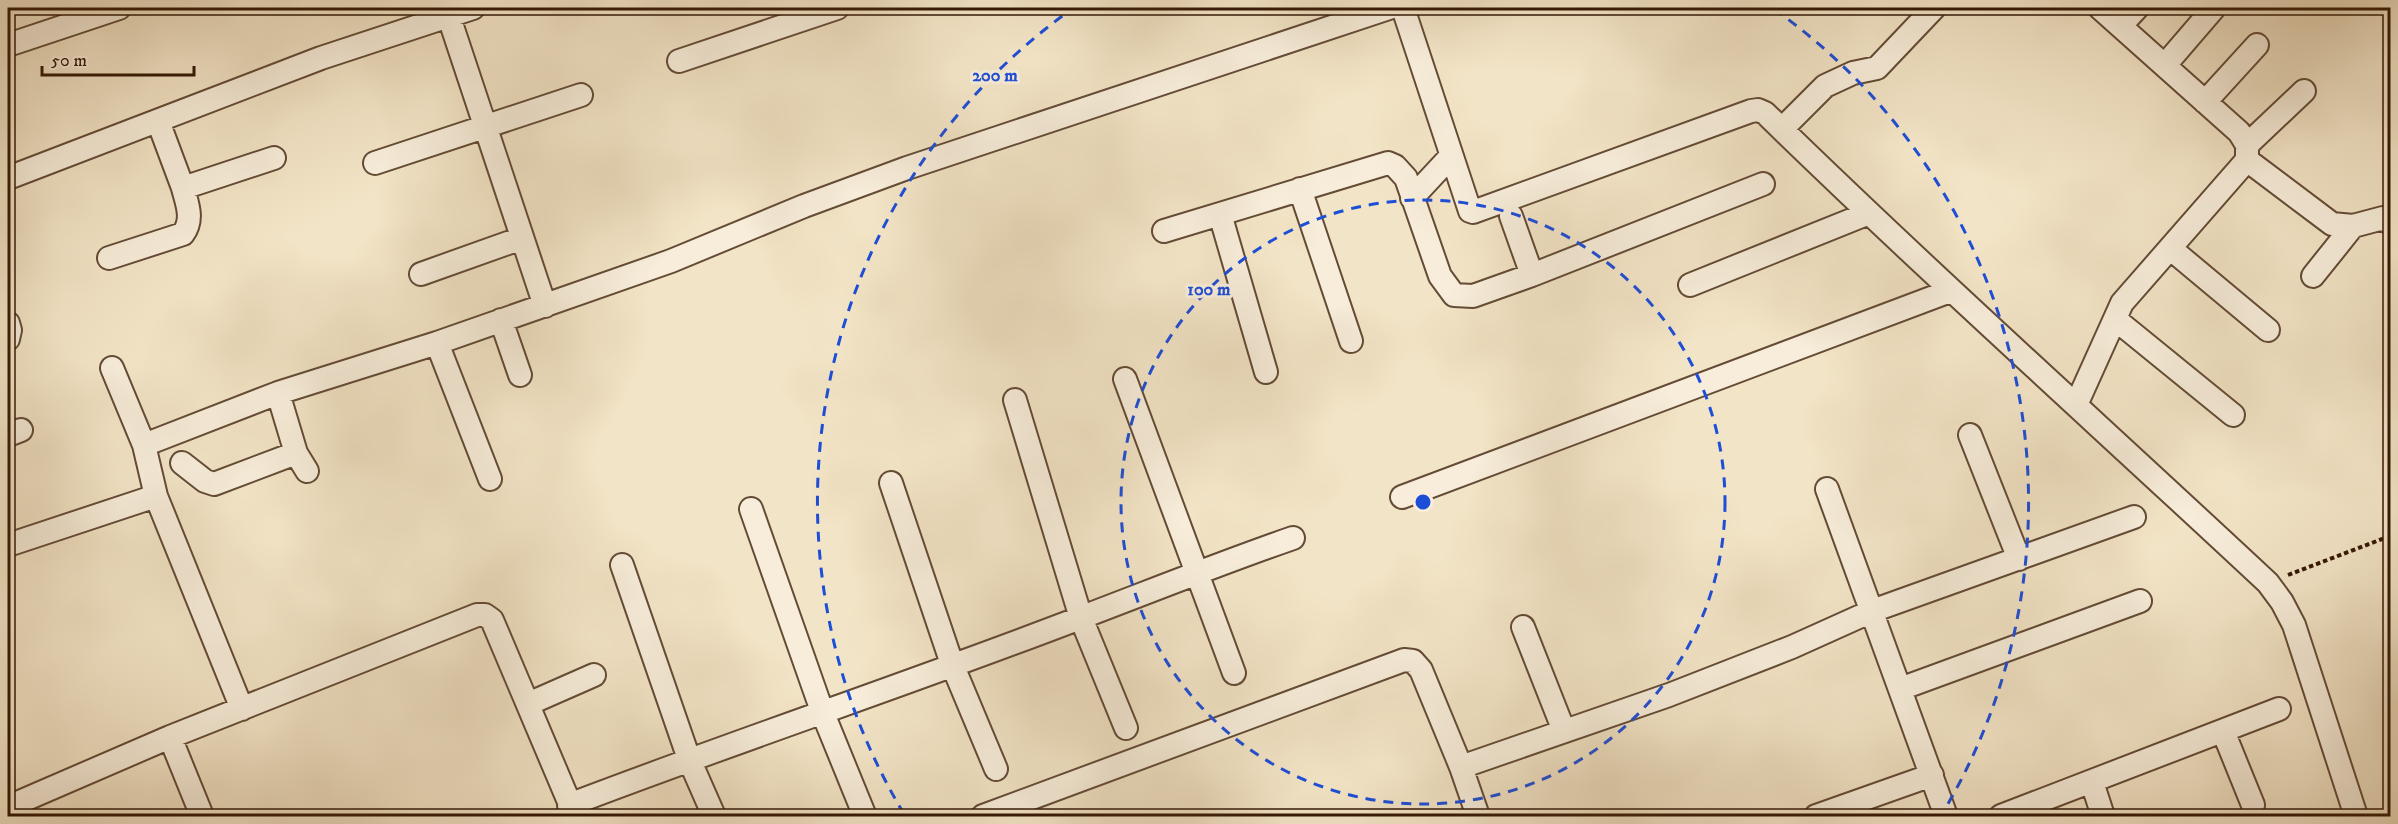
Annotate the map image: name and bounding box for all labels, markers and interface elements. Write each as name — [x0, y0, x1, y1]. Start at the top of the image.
scale bar — [42, 39, 194, 77]
text: 50 m — [51, 50, 87, 72]
text: 200 m — [972, 65, 1018, 87]
text: 100 m — [1187, 279, 1231, 301]
centre of rings — [1413, 492, 1433, 512]

